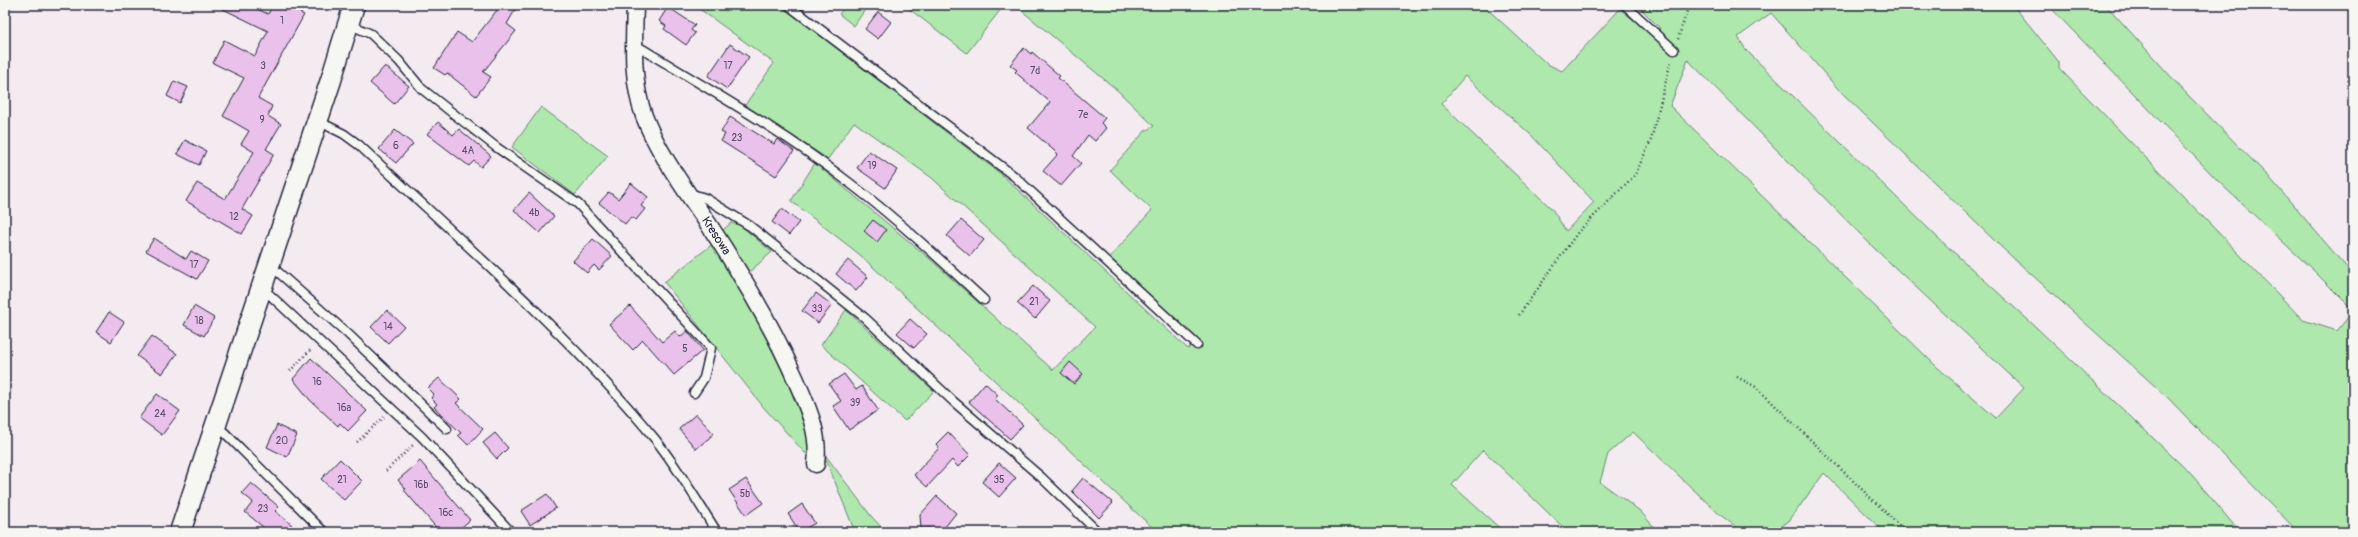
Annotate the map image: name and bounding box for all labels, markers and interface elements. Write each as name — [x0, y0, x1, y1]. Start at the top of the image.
house number: 1 — [280, 15, 284, 27]
house number: 3 — [260, 60, 266, 72]
house number: 17 — [723, 60, 733, 72]
house number: 7d — [1030, 65, 1040, 77]
house number: 7e — [1078, 109, 1088, 121]
house number: 9 — [259, 114, 265, 126]
house number: 23 — [732, 132, 743, 144]
house number: 6 — [393, 140, 399, 152]
house number: 4A — [462, 145, 475, 157]
house number: 19 — [867, 160, 877, 172]
house number: 4b — [529, 207, 539, 219]
house number: 12 — [229, 211, 239, 223]
street label: Kresowa — [698, 214, 734, 258]
house number: 17 — [189, 259, 199, 271]
house number: 21 — [1029, 296, 1039, 308]
house number: 33 — [811, 303, 823, 315]
house number: 18 — [195, 315, 203, 327]
house number: 14 — [383, 321, 393, 333]
house number: 5 — [682, 343, 688, 355]
house number: 16 — [312, 376, 322, 388]
house number: 39 — [850, 397, 860, 409]
house number: 16a — [337, 402, 352, 414]
house number: 24 — [154, 408, 166, 420]
house number: 20 — [276, 435, 288, 447]
house number: 21 — [337, 474, 347, 486]
house number: 35 — [994, 474, 1005, 486]
house number: 16b — [414, 479, 428, 491]
house number: 5b — [740, 488, 750, 500]
house number: 23 — [258, 503, 269, 515]
house number: 16c — [439, 507, 453, 519]

